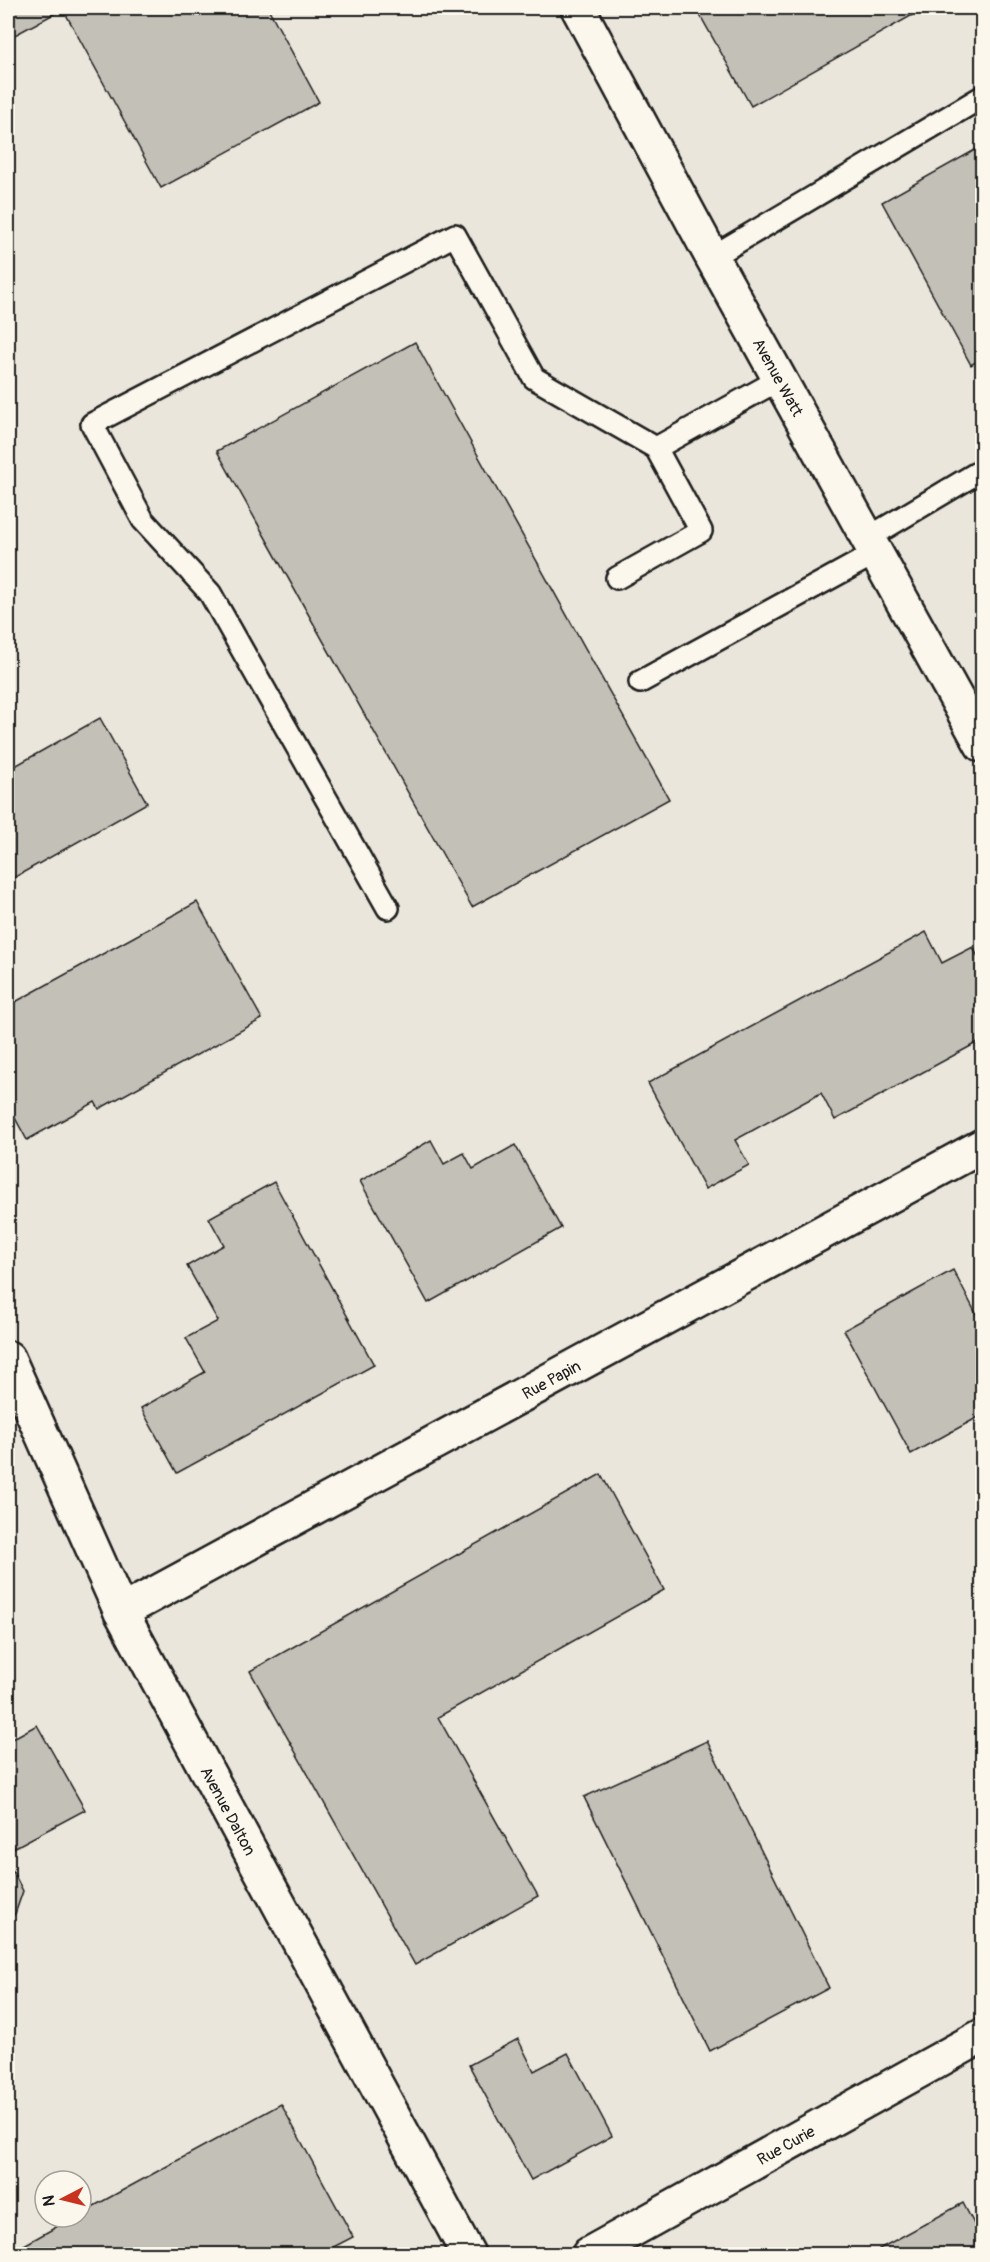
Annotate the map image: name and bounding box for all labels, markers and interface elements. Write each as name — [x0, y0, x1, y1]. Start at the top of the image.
street label: Avenue Watt — [748, 335, 807, 421]
street label: Rue Papin — [519, 1356, 584, 1404]
street label: Avenue Dalton — [195, 1763, 260, 1859]
street label: Rue Curie — [754, 2122, 819, 2170]
north arrow — [33, 2169, 93, 2229]
text: N — [38, 2194, 60, 2207]

